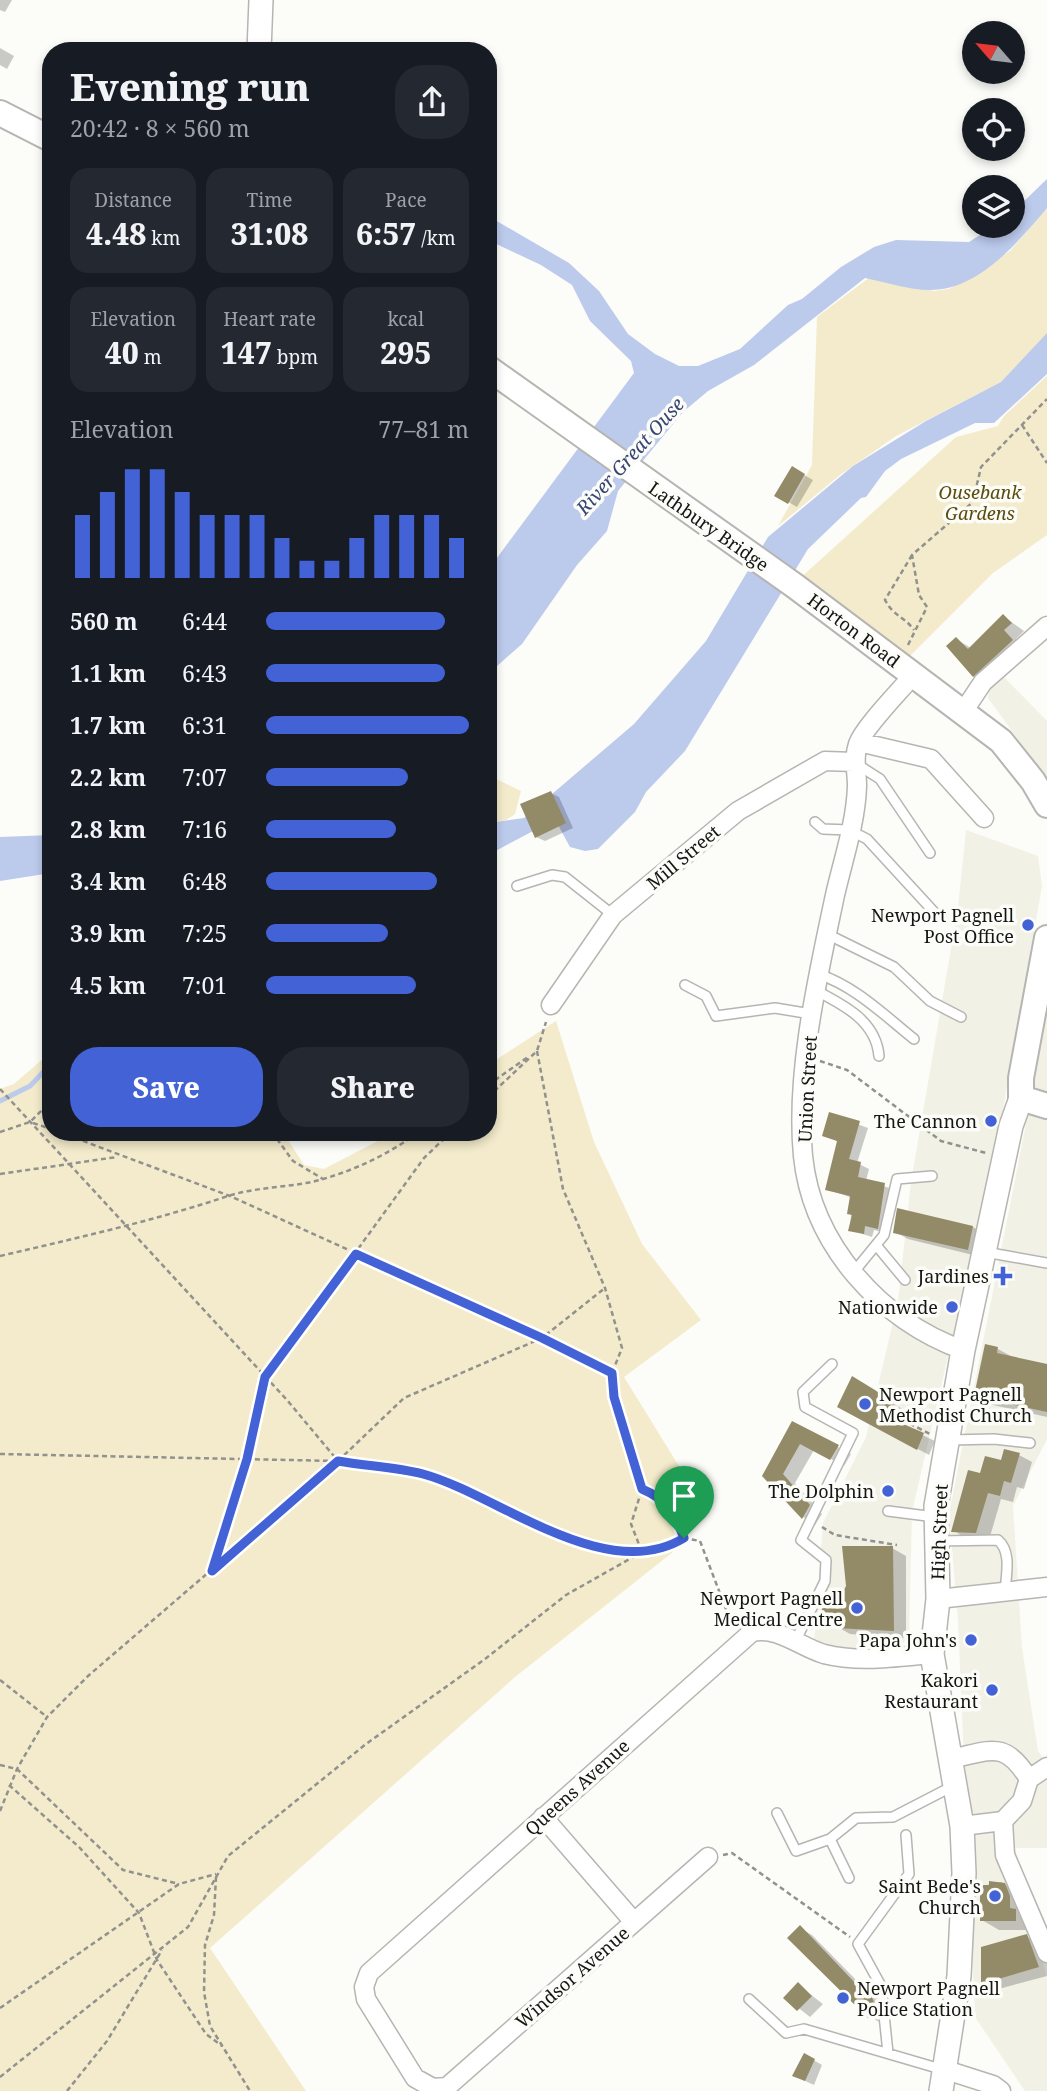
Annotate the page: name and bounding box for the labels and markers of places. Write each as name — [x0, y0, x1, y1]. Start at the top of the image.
place label: Newport Pagnell Post Office — [871, 903, 1014, 948]
marker: Newport Pagnell Post Office — [1020, 917, 1036, 933]
place label: The Cannon — [874, 1109, 977, 1133]
marker: The Cannon — [983, 1113, 999, 1129]
place label: Jardines — [917, 1264, 989, 1288]
marker: Jardines — [995, 1268, 1011, 1284]
place label: Nationwide — [838, 1295, 938, 1319]
marker: Nationwide — [944, 1299, 960, 1315]
place label: Newport Pagnell Methodist Church — [879, 1382, 1032, 1427]
marker: Newport Pagnell Methodist Church — [857, 1396, 873, 1412]
pin — [654, 1466, 714, 1538]
place label: The Dolphin — [768, 1479, 874, 1503]
marker: The Dolphin — [880, 1483, 896, 1499]
place label: Newport Pagnell Medical Centre — [700, 1586, 843, 1631]
marker: Newport Pagnell Medical Centre — [849, 1600, 865, 1616]
place label: Papa John's — [859, 1628, 957, 1652]
marker: Papa John's — [963, 1632, 979, 1648]
place label: Kakori Restaurant — [884, 1668, 978, 1713]
marker: Kakori Restaurant — [984, 1682, 1000, 1698]
place label: Saint Bede's Church — [879, 1874, 981, 1919]
marker: Saint Bede's Church — [987, 1888, 1003, 1904]
place label: Newport Pagnell Police Station — [857, 1976, 1000, 2021]
marker: Newport Pagnell Police Station — [835, 1990, 851, 2006]

